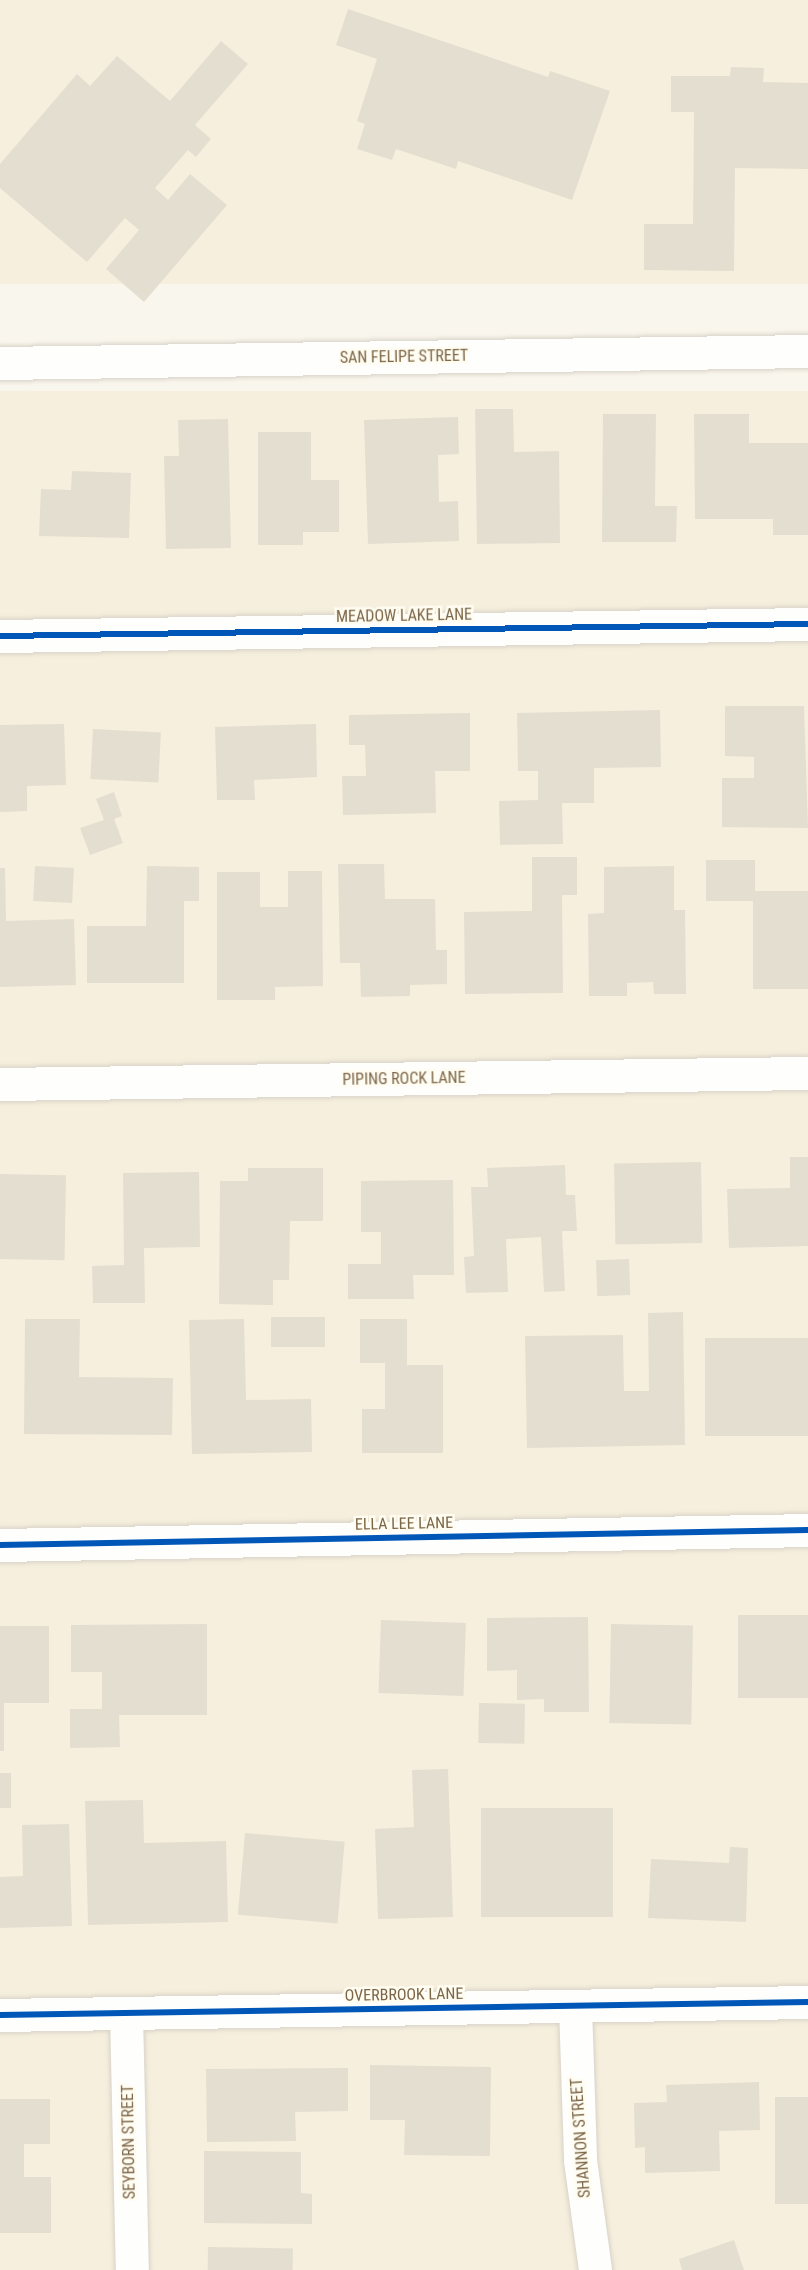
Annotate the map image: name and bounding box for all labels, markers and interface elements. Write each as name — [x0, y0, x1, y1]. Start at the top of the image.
street label: SAN FELIPE STREET — [340, 346, 468, 368]
street label: MEADOW LAKE LANE — [336, 605, 472, 627]
street label: PIPING ROCK LANE — [342, 1068, 466, 1090]
street label: ELLA LEE LANE — [355, 1514, 453, 1534]
street label: OVERBROOK LANE — [345, 1984, 463, 2006]
street label: SHANNON STREET — [567, 2077, 595, 2199]
street label: SEYBORN STREET — [118, 2085, 140, 2199]

